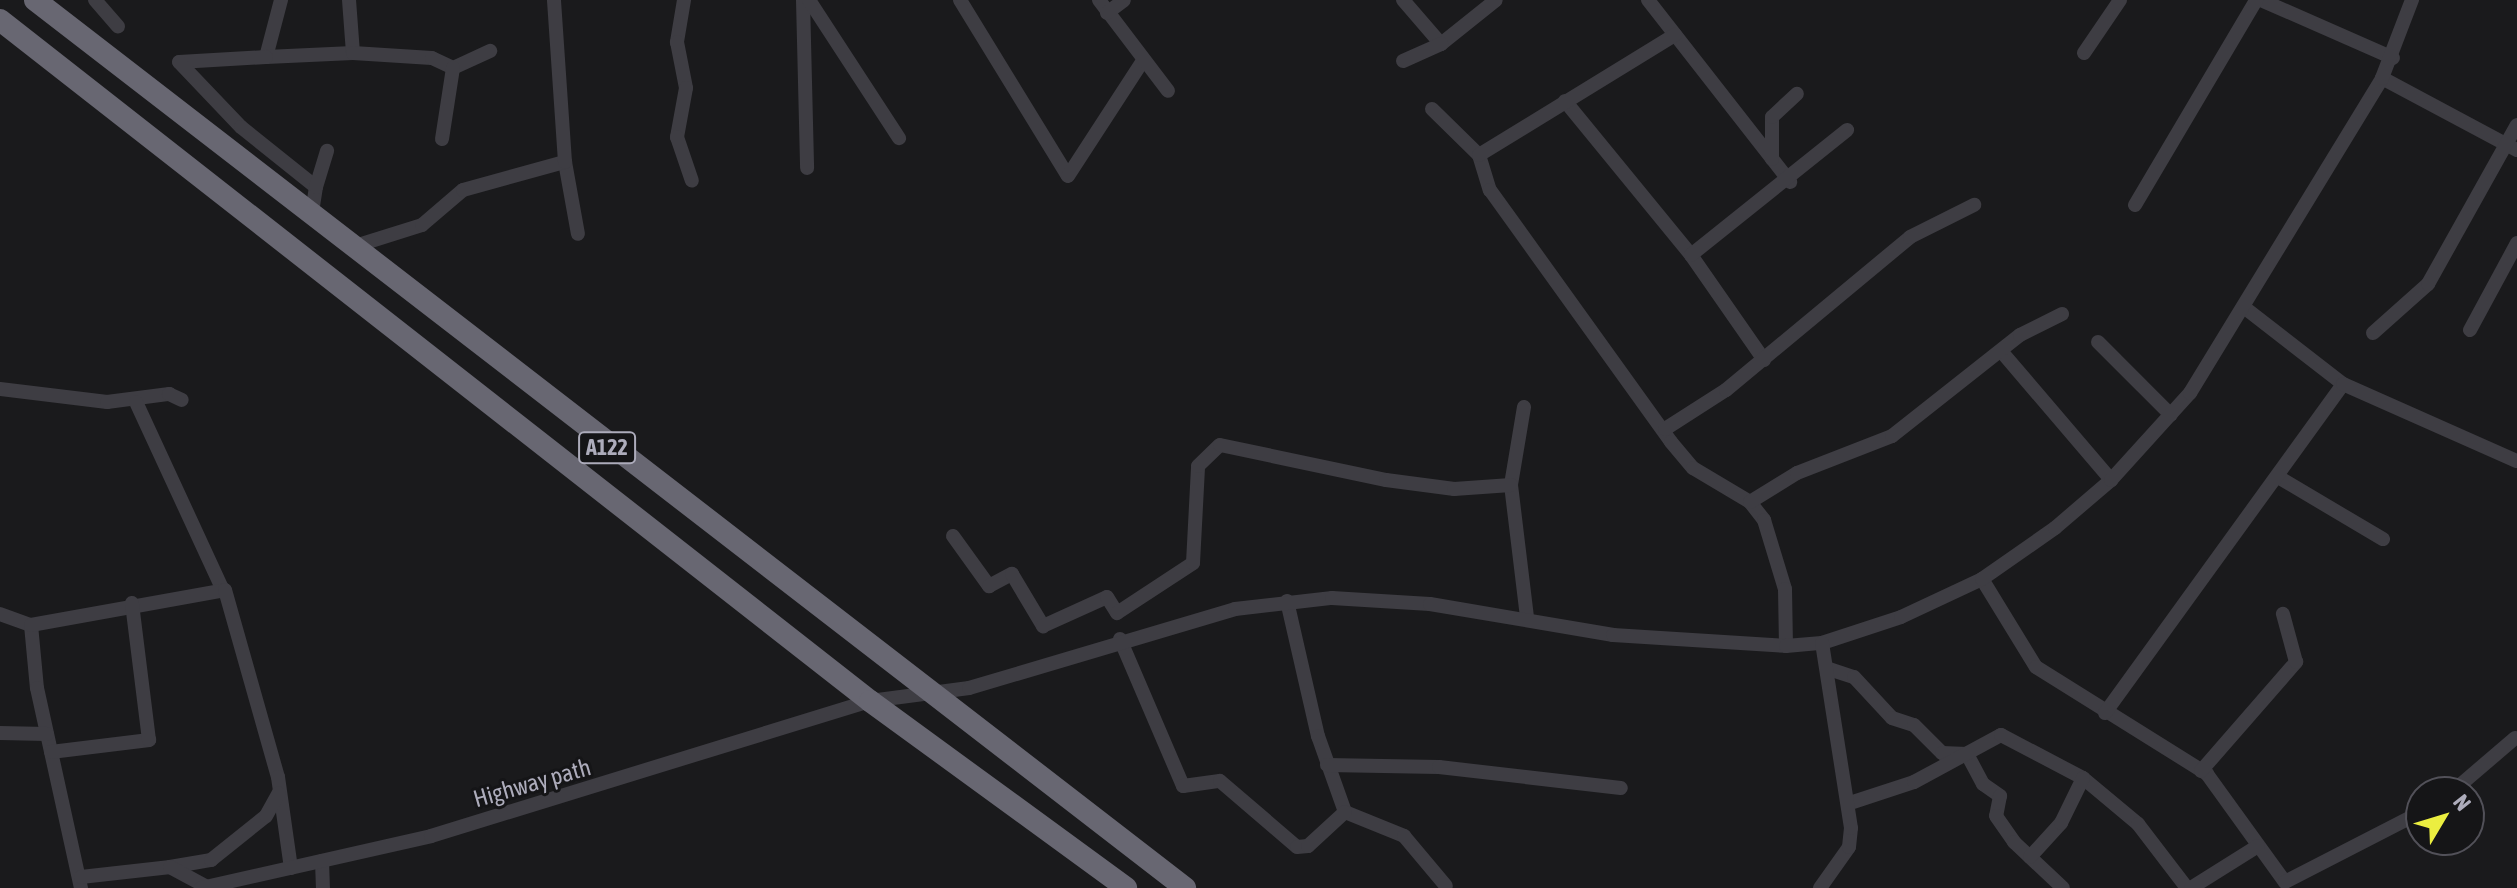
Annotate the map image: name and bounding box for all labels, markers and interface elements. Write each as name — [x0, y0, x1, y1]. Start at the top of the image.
road number: A122 — [577, 430, 637, 466]
street label: Highway path — [470, 752, 594, 814]
north arrow — [2405, 776, 2485, 856]
text: N — [2448, 789, 2477, 816]

